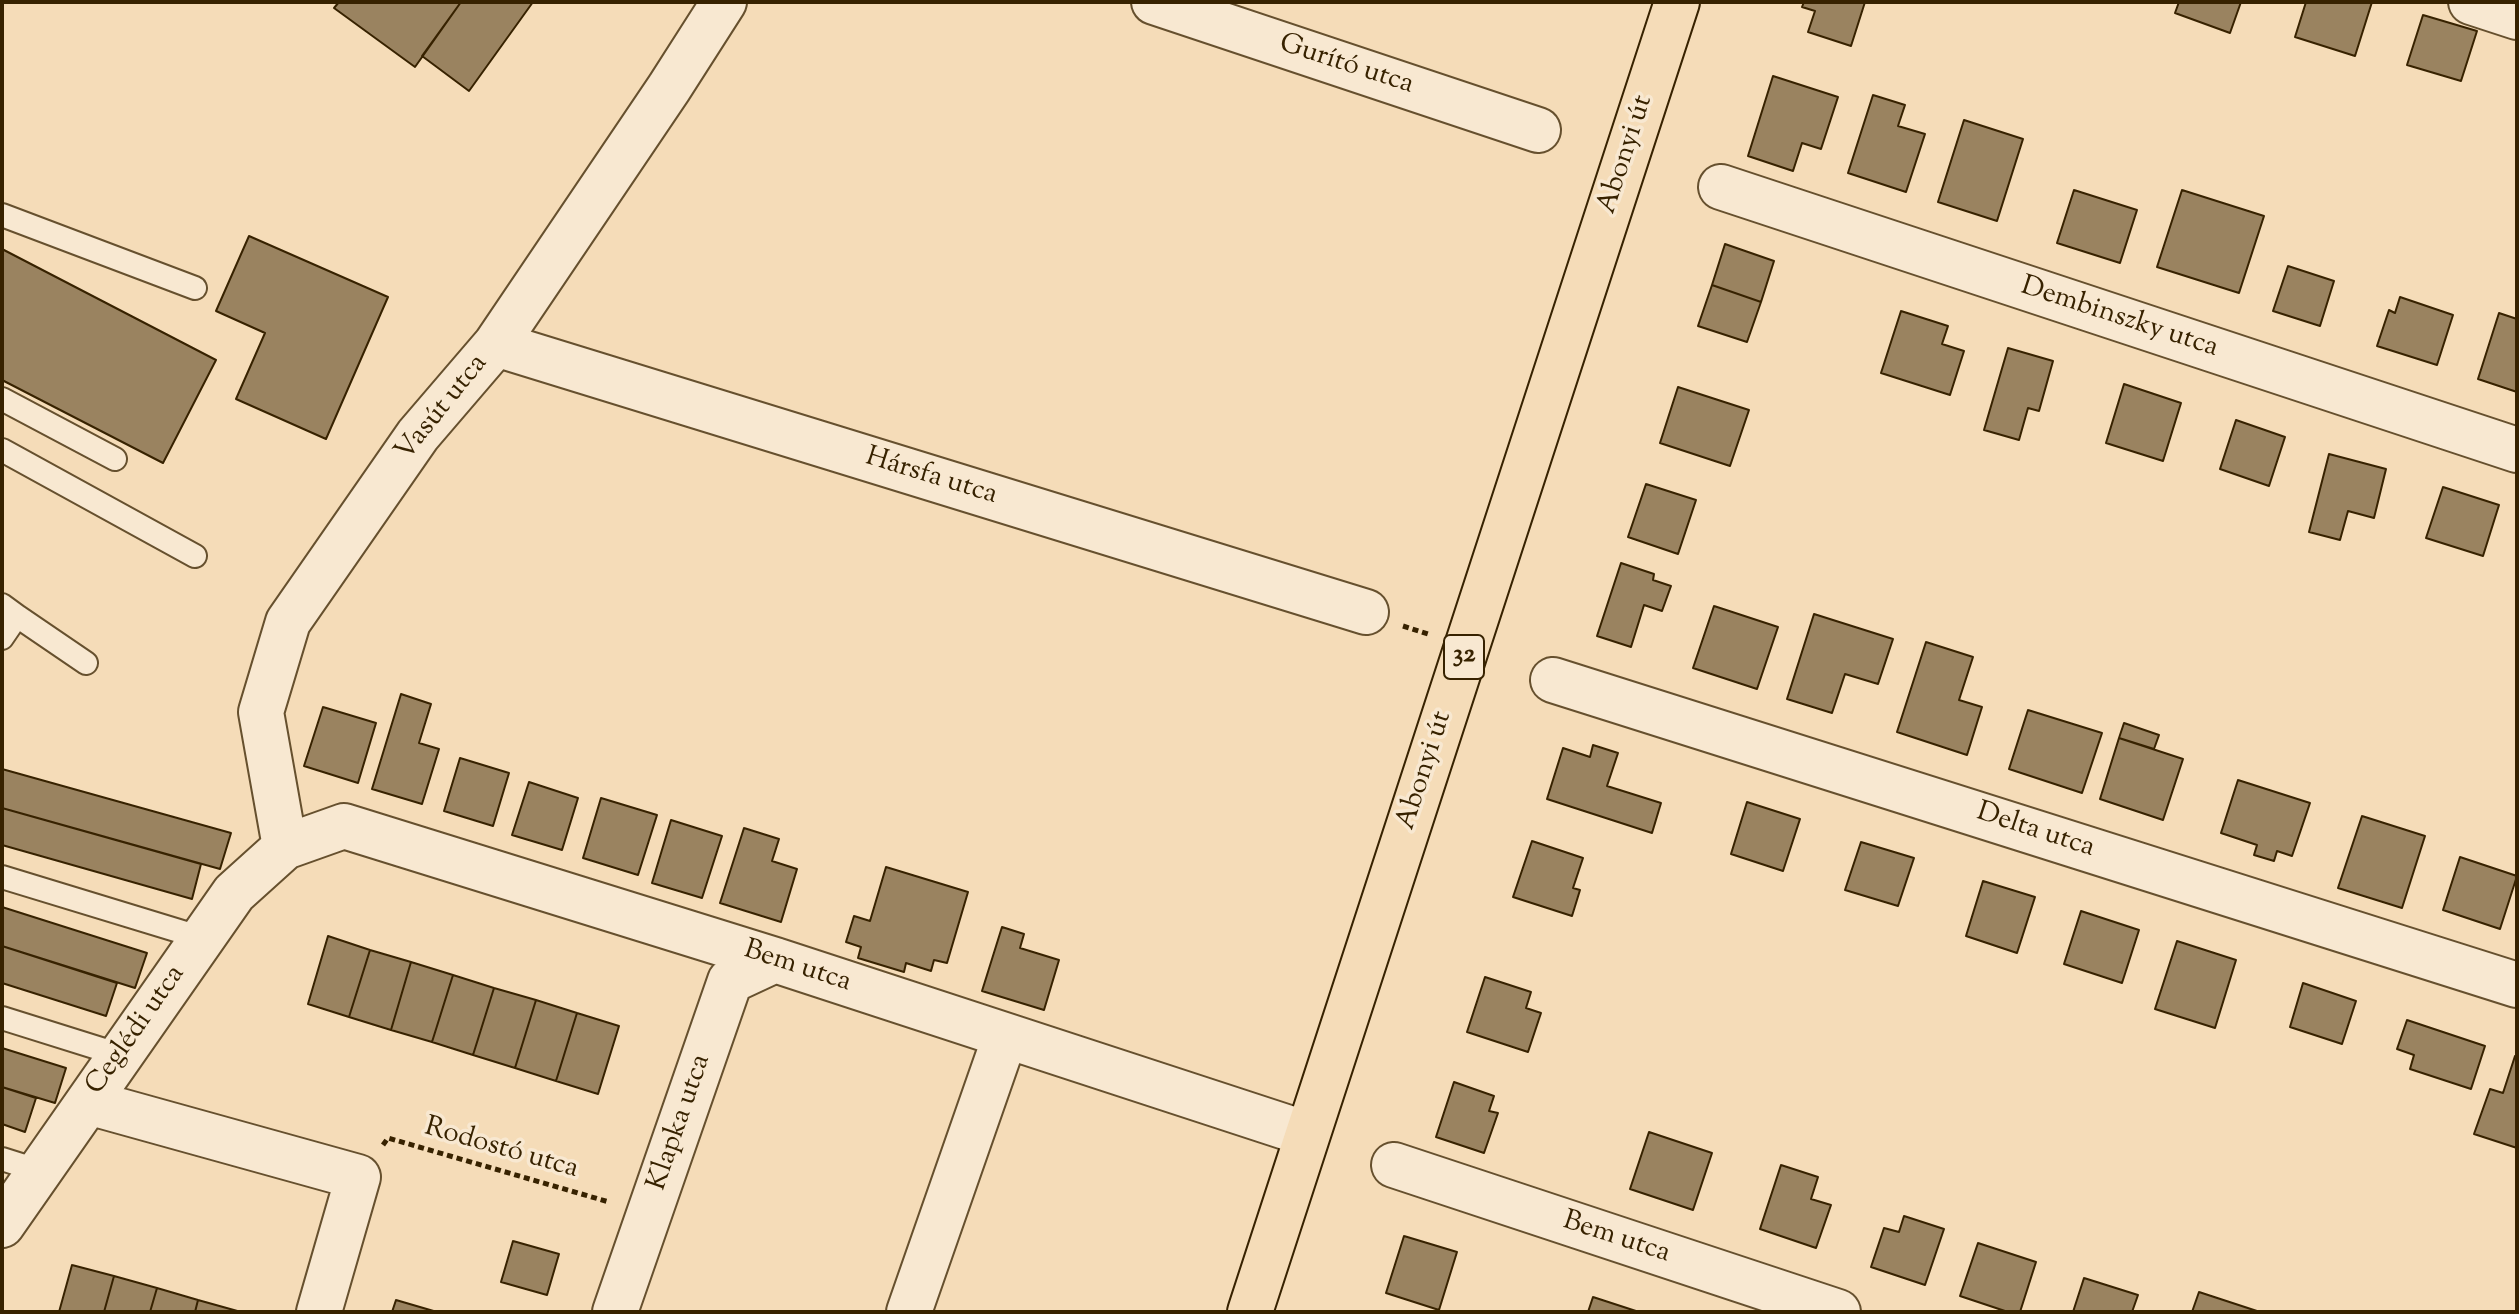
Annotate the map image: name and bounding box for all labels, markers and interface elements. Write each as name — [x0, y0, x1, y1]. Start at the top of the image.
street label: Gurító utca — [1274, 28, 1418, 104]
street label: Abonyi út — [1592, 92, 1662, 218]
street label: Dembinszky utca — [2016, 271, 2222, 367]
street label: Vasút utca — [390, 349, 496, 469]
street label: Hársfa utca — [861, 442, 1001, 514]
road number: 32 — [1444, 635, 1484, 679]
street label: Abonyi út — [1391, 708, 1461, 834]
street label: Delta utca — [1972, 797, 2098, 867]
street label: Bem utca — [739, 935, 855, 1001]
street label: Ceglédi utca — [80, 960, 194, 1102]
street label: Klapka utca — [642, 1051, 720, 1195]
street label: Rodostó utca — [420, 1112, 582, 1188]
street label: Bem utca — [1558, 1206, 1674, 1272]

